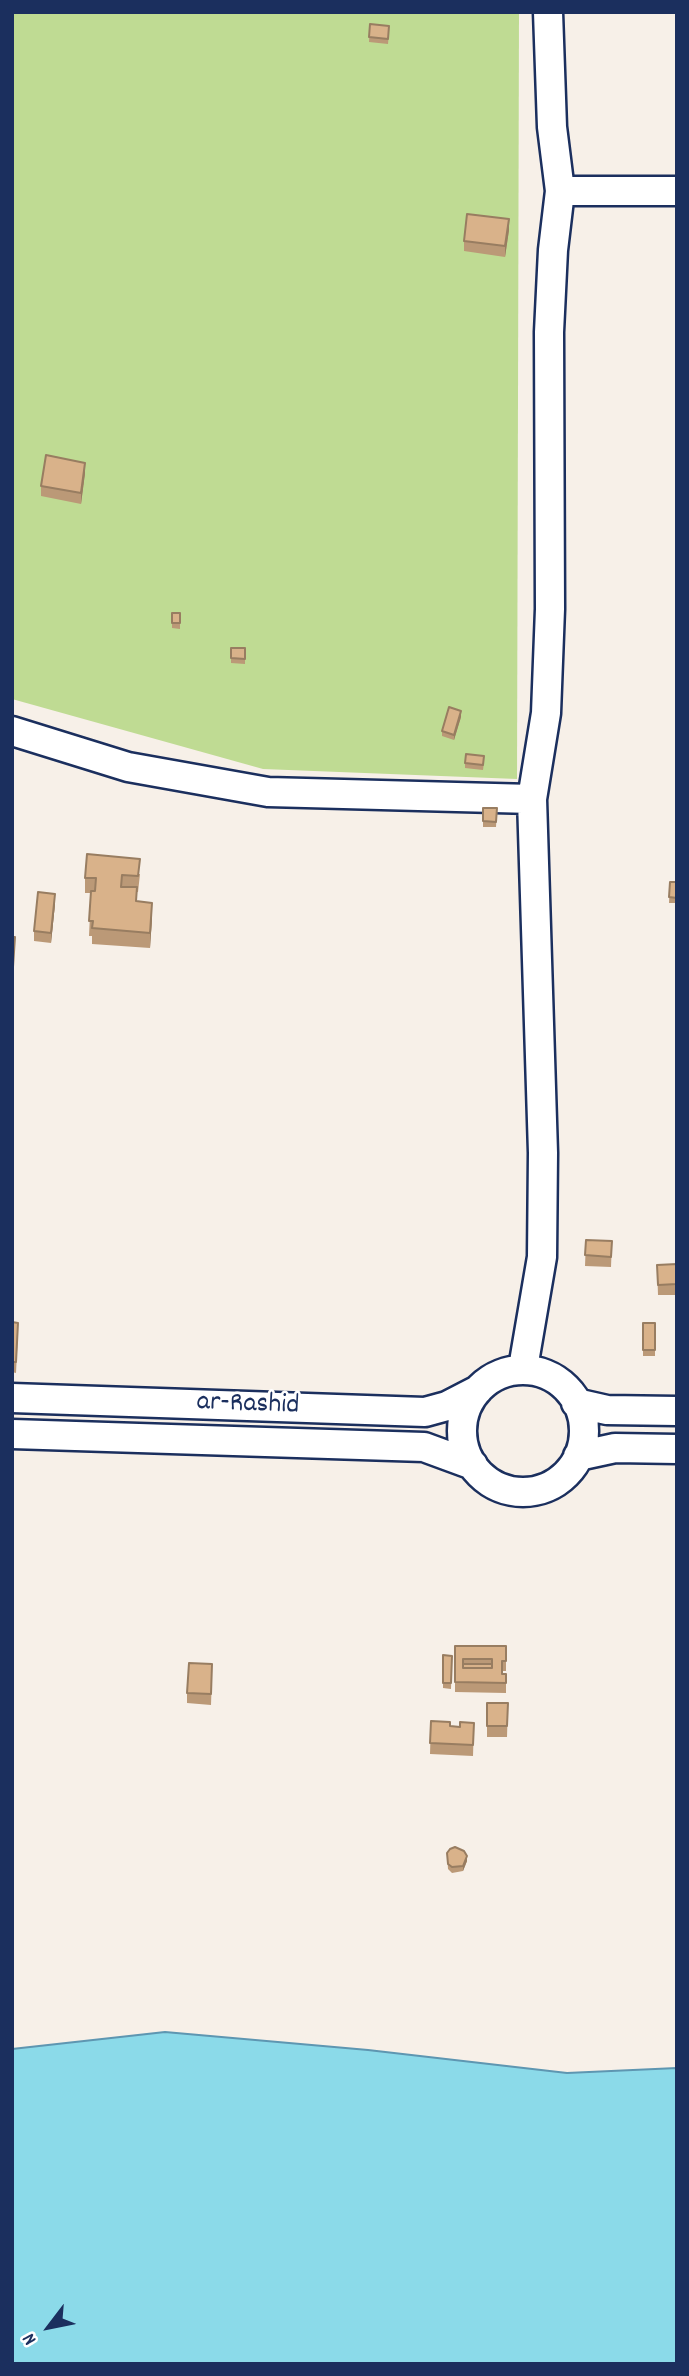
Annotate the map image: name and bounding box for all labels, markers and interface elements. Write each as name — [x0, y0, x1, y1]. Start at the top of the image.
street label: ar-Rashid — [196, 1387, 300, 1425]
north arrow — [14, 2292, 84, 2362]
text: N — [17, 2327, 45, 2350]

